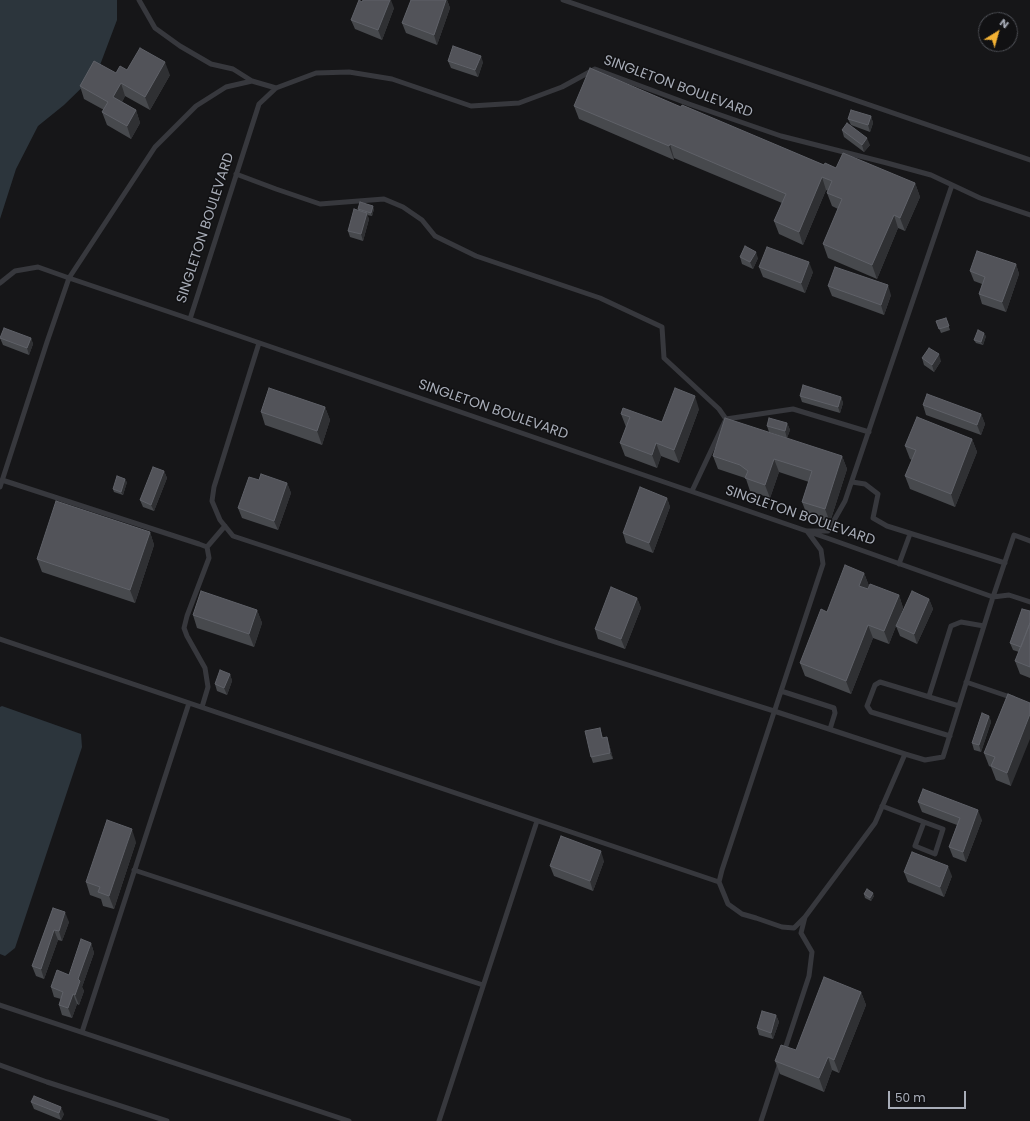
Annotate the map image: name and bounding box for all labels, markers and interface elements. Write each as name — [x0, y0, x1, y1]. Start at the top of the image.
north arrow — [978, 12, 1018, 52]
text: N — [996, 14, 1013, 32]
street label: SINGLETON BOULEVARD — [601, 52, 755, 122]
street label: SINGLETON BOULEVARD — [174, 151, 238, 305]
street label: SINGLETON BOULEVARD — [416, 376, 570, 444]
street label: SINGLETON BOULEVARD — [723, 482, 877, 550]
scale bar — [890, 1083, 968, 1109]
text: 50 m — [895, 1089, 926, 1106]

